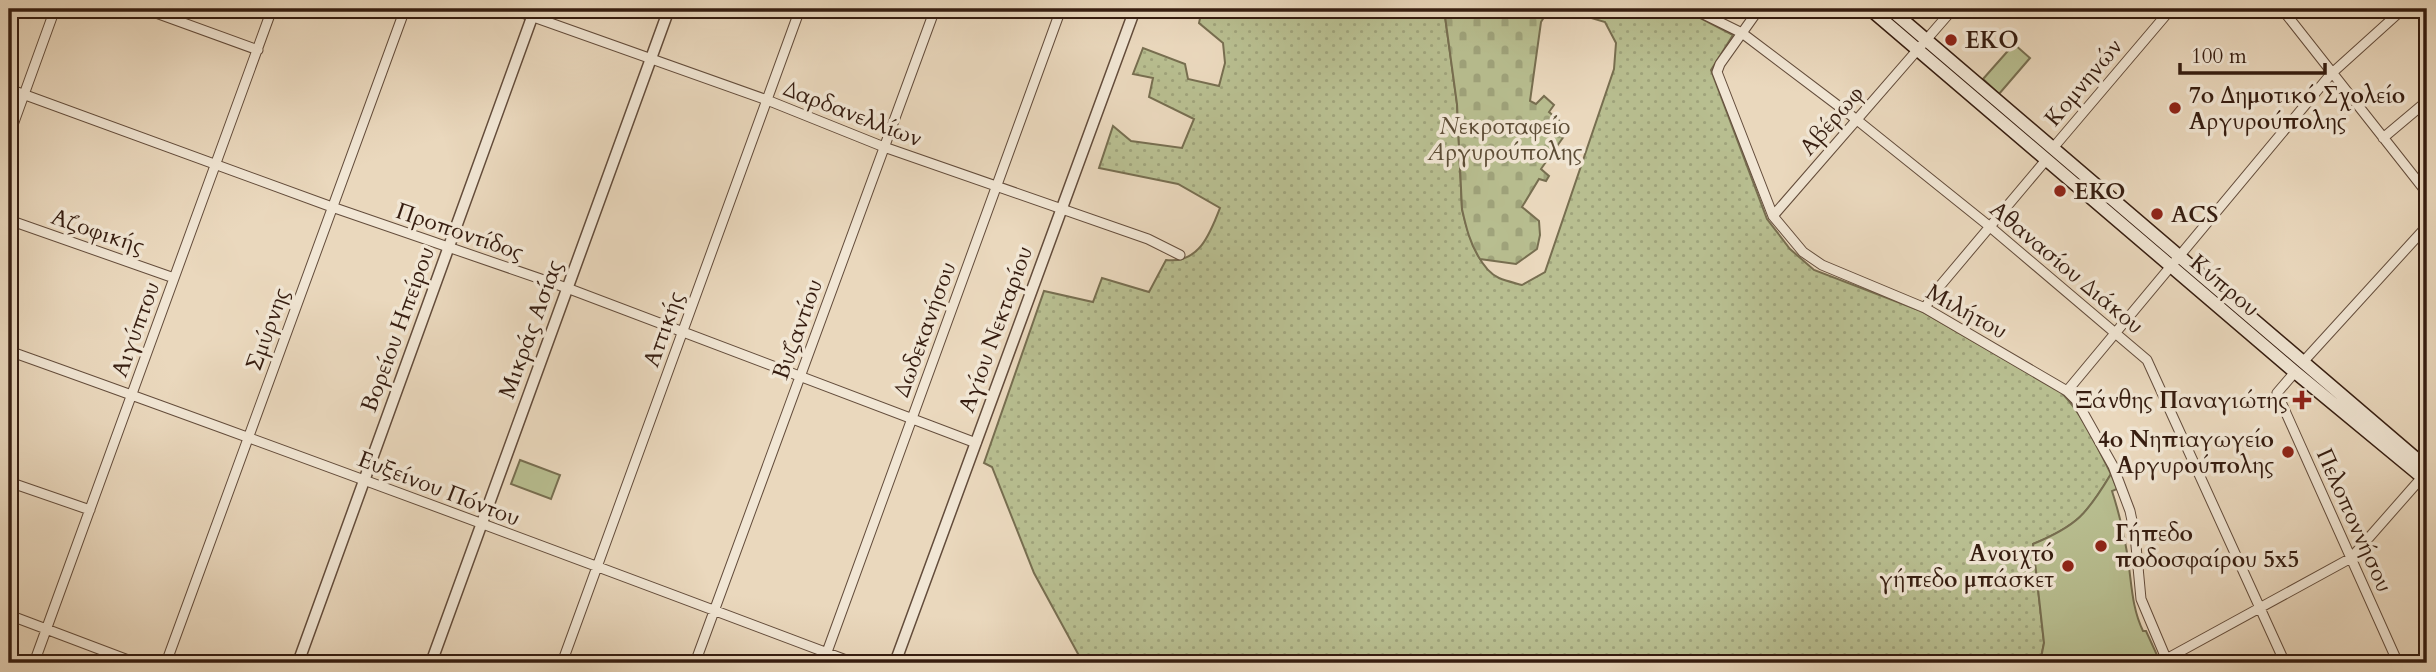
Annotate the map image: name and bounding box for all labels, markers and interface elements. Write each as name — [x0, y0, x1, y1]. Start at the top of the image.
place label: ΕΚΟ — [1965, 25, 2019, 56]
marker: ΕΚΟ — [1943, 32, 1959, 48]
street label: Κομνηνών — [2037, 32, 2129, 133]
scale bar — [2180, 32, 2326, 76]
text: 100 m — [2191, 42, 2247, 71]
street label: Δαρδανελλίων — [779, 73, 927, 154]
street label: Αβέρωφ — [1792, 79, 1870, 162]
place label: 7ο Δημοτικό Σχολείο Αργυρούπολης — [2189, 80, 2405, 137]
marker: 7ο Δημοτικό Σχολείο Αργυρούπολης — [2167, 100, 2183, 116]
park label: Νεκροταφείο Αργυρούπολης — [1427, 111, 1583, 168]
place label: EKO — [2074, 176, 2126, 207]
marker: EKO — [2052, 183, 2068, 199]
street label: Αθανασίου Διάκου — [1983, 194, 2150, 341]
street label: Προποντίδος — [392, 195, 528, 268]
place label: ACS — [2171, 199, 2218, 230]
street label: Αζοφικής — [47, 201, 149, 262]
marker: ACS — [2149, 206, 2165, 222]
street label: Βορείου Ηπείρου — [353, 242, 442, 416]
street label: Αγίου Νεκταρίου — [951, 242, 1040, 417]
street label: Κύπρου — [2183, 247, 2266, 324]
street label: Μικράς Ασίας — [491, 255, 570, 403]
street label: Δωδεκανήσου — [886, 257, 963, 401]
street label: Βυζαντίου — [765, 275, 830, 384]
street label: Μιλήτου — [1921, 276, 2013, 346]
street label: Αιγύπτου — [104, 277, 167, 381]
street label: Σμύρνης — [238, 283, 297, 375]
street label: Αττικής — [636, 287, 691, 371]
place label: Ξάνθης Παναγιώτης — [2075, 385, 2288, 416]
marker: Ξάνθης Παναγιώτης — [2294, 392, 2310, 408]
place label: 4ο Νηπιαγωγείο Αργυρούπολης — [2098, 424, 2274, 481]
street label: Ευξείνου Πόντου — [353, 443, 524, 534]
street label: Πελοποννήσου — [2309, 443, 2400, 597]
marker: 4ο Νηπιαγωγείο Αργυρούπολης — [2280, 444, 2296, 460]
place label: Γήπεδο ποδοσφαίρου 5x5 — [2115, 518, 2299, 575]
place label: Ανοιχτό γήπεδο μπάσκετ — [1879, 538, 2054, 595]
marker: Γήπεδο ποδοσφαίρου 5x5 — [2093, 538, 2109, 554]
marker: Ανοιχτό γήπεδο μπάσκετ — [2060, 558, 2076, 574]

